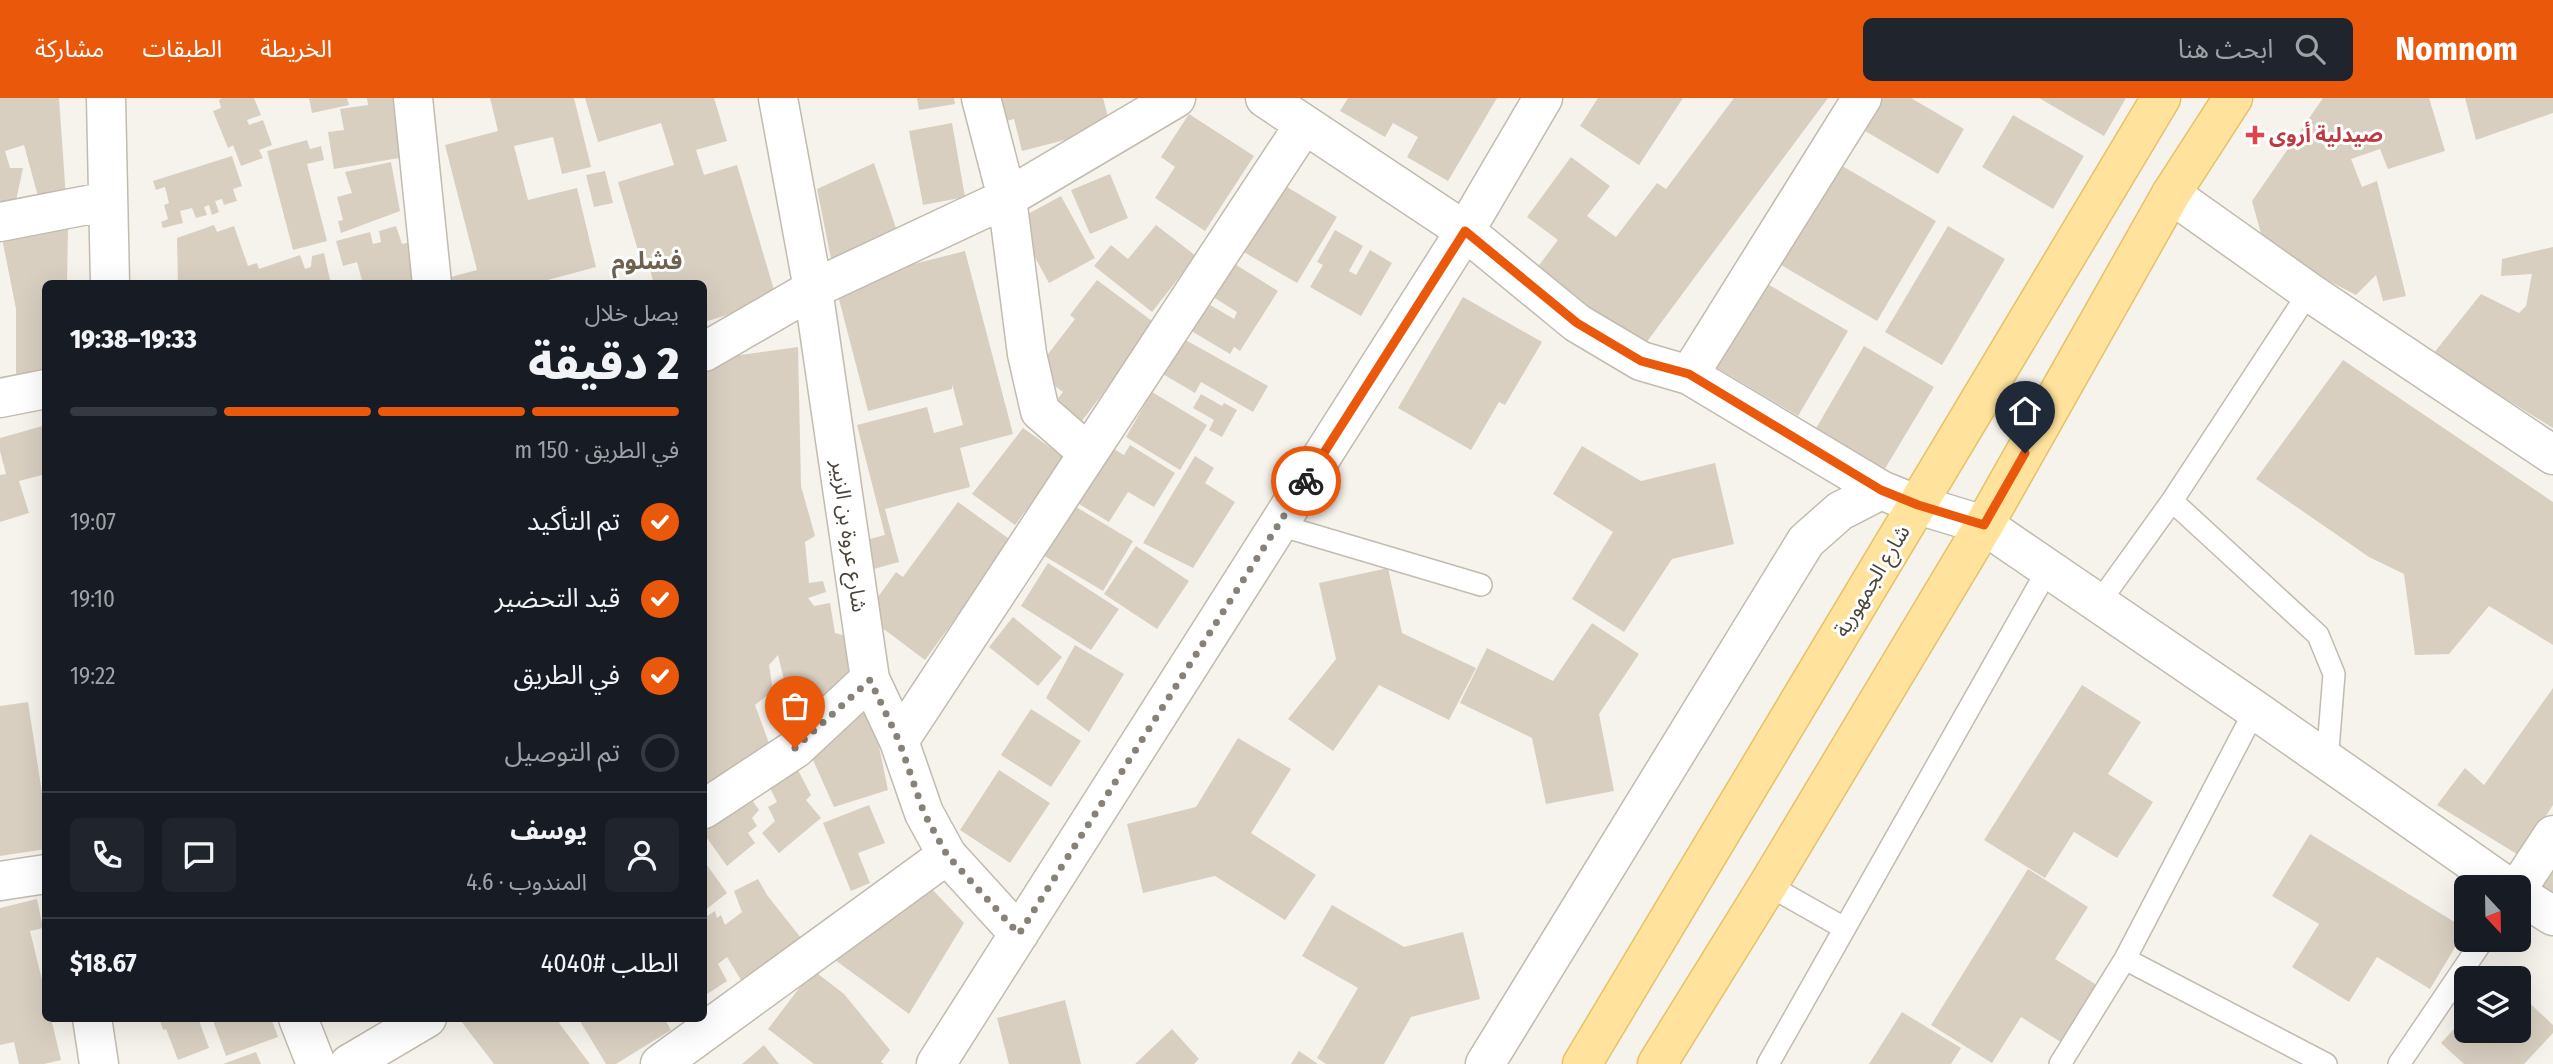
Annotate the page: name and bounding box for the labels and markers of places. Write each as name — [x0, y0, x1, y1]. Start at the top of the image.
place label: صيدلية أروى — [2269, 121, 2383, 148]
marker: صيدلية أروى — [2247, 127, 2263, 143]
pin — [1995, 381, 2055, 453]
pin — [765, 676, 825, 748]

